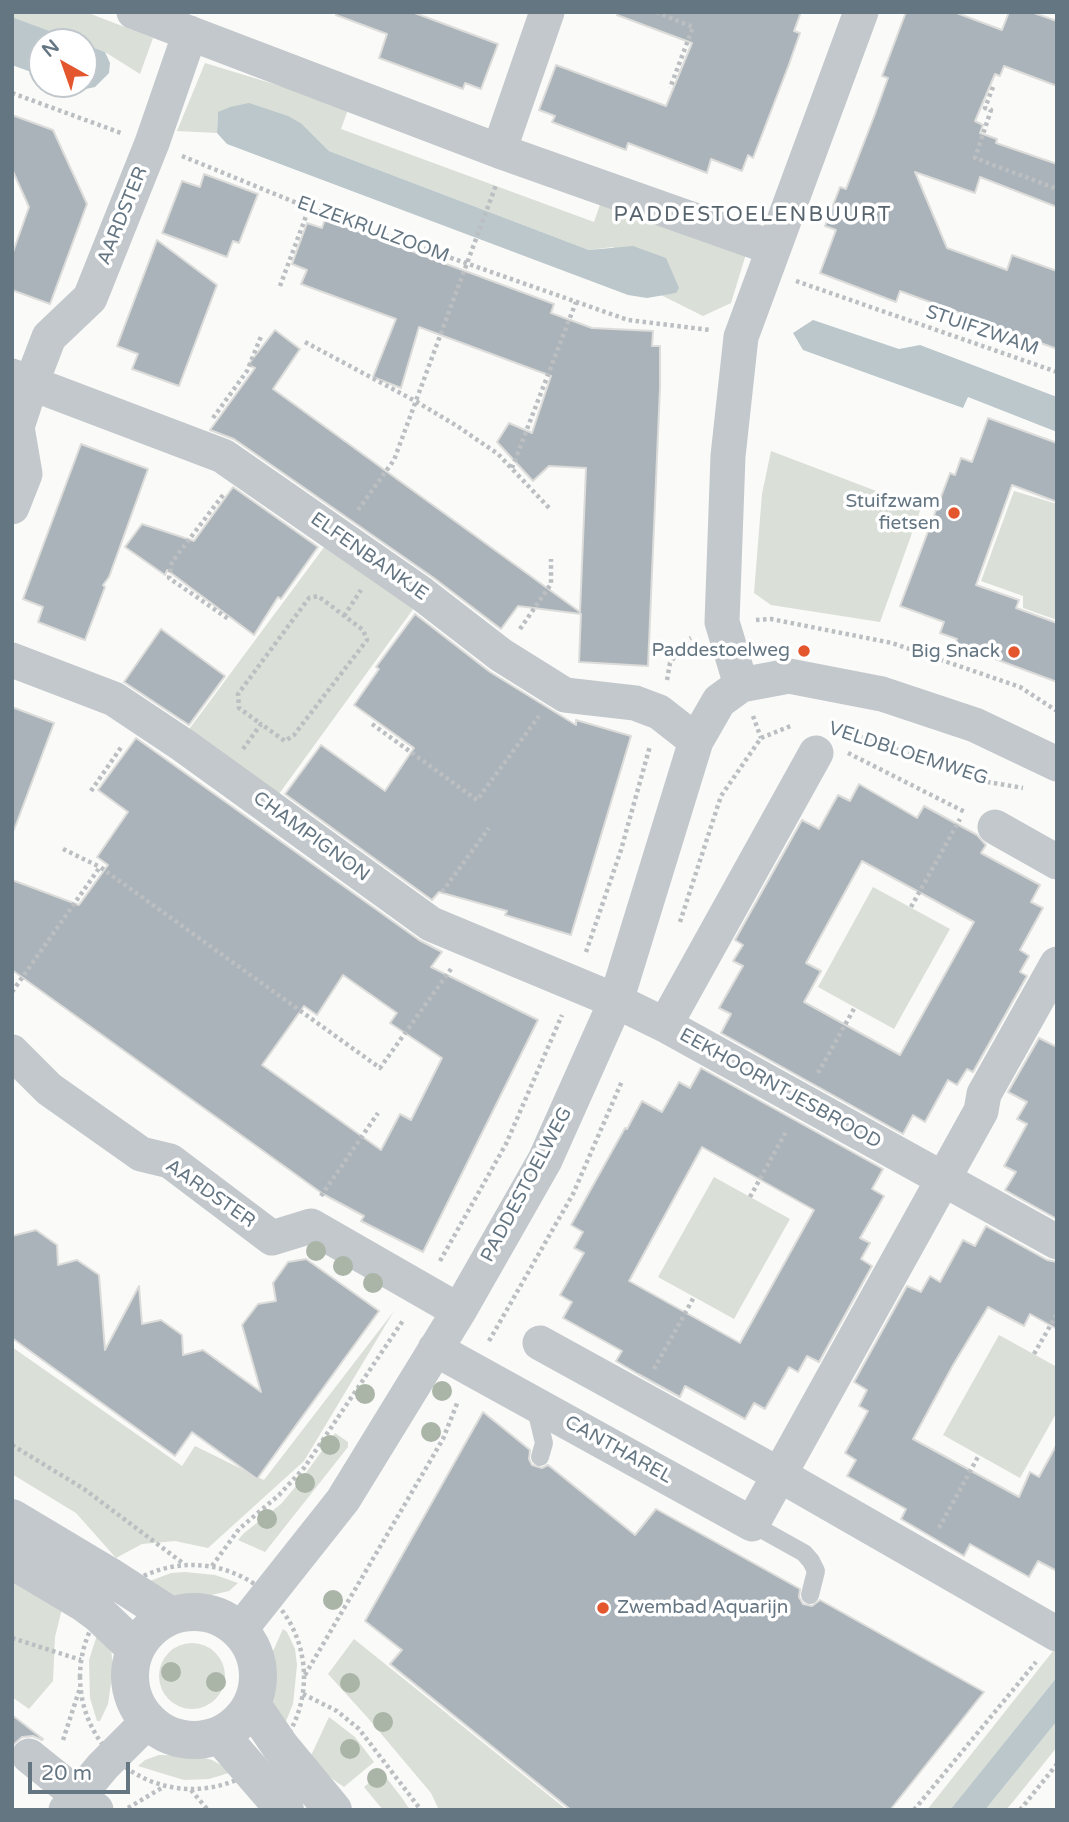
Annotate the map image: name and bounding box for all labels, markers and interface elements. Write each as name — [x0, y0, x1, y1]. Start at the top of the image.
north arrow — [28, 28, 98, 98]
text: N — [38, 35, 64, 62]
street label: AARDSTER — [93, 164, 153, 268]
street label: ELZEKRULZOOM — [294, 192, 452, 268]
district label: PADDESTOELENBUURT — [616, 202, 890, 228]
street label: STUIFZWAM — [923, 301, 1041, 361]
place label: Stuifzwam fietsen — [845, 491, 940, 535]
marker: Stuifzwam fietsen — [946, 505, 962, 521]
street label: ELFENBANKJE — [306, 508, 432, 606]
place label: Paddestoelweg — [651, 640, 790, 662]
place label: Big Snack — [911, 641, 1000, 663]
marker: Paddestoelweg — [796, 643, 812, 659]
marker: Big Snack — [1006, 644, 1022, 660]
street label: VELDBLOEMWEG — [825, 717, 991, 791]
street label: CHAMPIGNON — [248, 787, 374, 887]
street label: EEKHOORNTJESBROOD — [675, 1024, 885, 1154]
street label: PADDESTOELWEG — [477, 1104, 577, 1266]
street label: AARDSTER — [161, 1155, 259, 1233]
street label: CANTHAREL — [560, 1411, 676, 1489]
place label: Zwembad Aquarijn — [617, 1597, 788, 1619]
marker: Zwembad Aquarijn — [595, 1600, 611, 1616]
scale bar — [32, 1748, 133, 1792]
text: 20 m — [41, 1761, 92, 1786]

